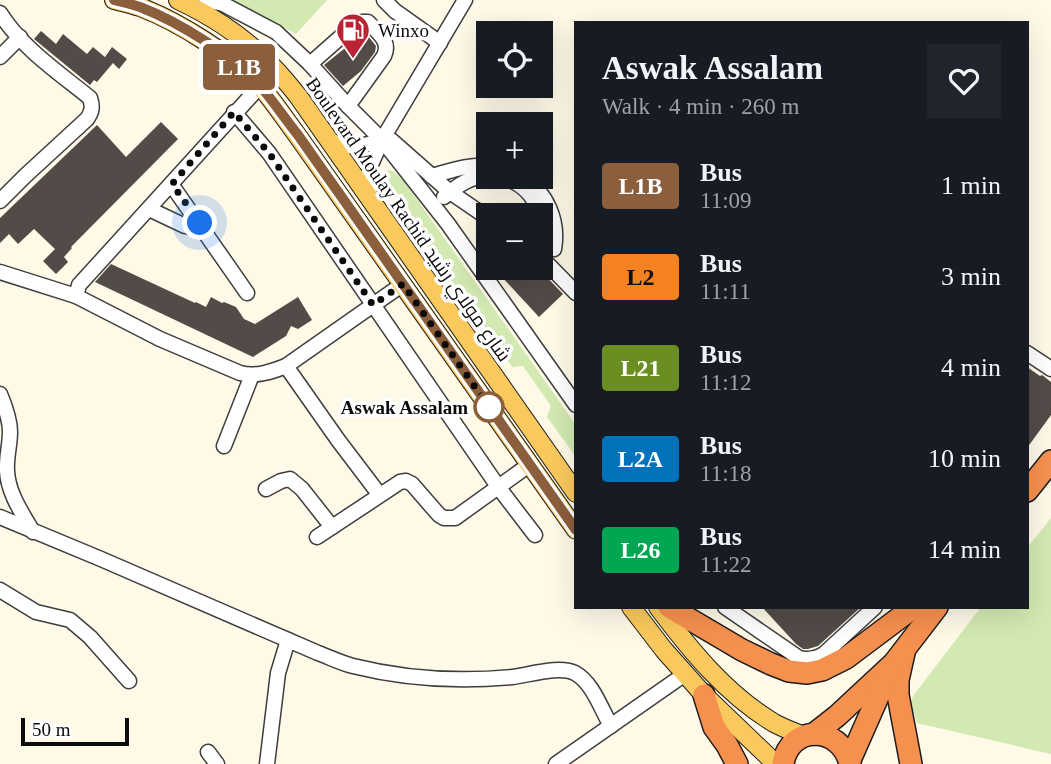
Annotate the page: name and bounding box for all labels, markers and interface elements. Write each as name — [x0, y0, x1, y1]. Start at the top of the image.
fuel station icon: Winxo — [334, 11, 372, 60]
place label: Winxo — [378, 20, 429, 41]
map controls — [476, 21, 553, 280]
button: locate — [476, 21, 553, 98]
line badge: L1B — [199, 44, 279, 90]
button: heart — [927, 44, 1001, 118]
text: Aswak Assalam — [602, 50, 823, 86]
text: L1B — [217, 54, 261, 80]
street label: Boulevard Moulay Rachid شارع مولاي رشيد — [299, 73, 515, 367]
text: Walk · 4 min · 260 m — [602, 94, 799, 119]
button: + — [476, 112, 553, 189]
text: Bus — [700, 158, 742, 187]
text: 1 min — [941, 171, 1001, 200]
text: L1B — [618, 173, 663, 199]
text: 11:09 — [700, 188, 752, 213]
button: − — [476, 203, 553, 280]
your location — [182, 205, 217, 240]
text: Bus — [700, 249, 742, 278]
text: 3 min — [941, 262, 1001, 291]
text: L2 — [626, 264, 655, 290]
text: 11:11 — [700, 279, 751, 304]
text: Bus — [700, 340, 742, 369]
text: 4 min — [941, 353, 1001, 382]
text: L21 — [620, 355, 661, 381]
text: 11:12 — [700, 370, 752, 395]
marker: Aswak Assalam — [474, 392, 504, 422]
place label: Aswak Assalam — [341, 397, 468, 418]
text: Bus — [700, 431, 742, 460]
text: 10 min — [928, 444, 1001, 473]
text: L2A — [618, 446, 663, 472]
text: 11:18 — [700, 461, 752, 486]
text: Bus — [700, 522, 742, 551]
text: 14 min — [928, 535, 1001, 564]
text: L26 — [620, 537, 661, 563]
text: 11:22 — [700, 552, 752, 577]
scale bar — [21, 715, 130, 747]
text: 50 m — [32, 719, 71, 740]

